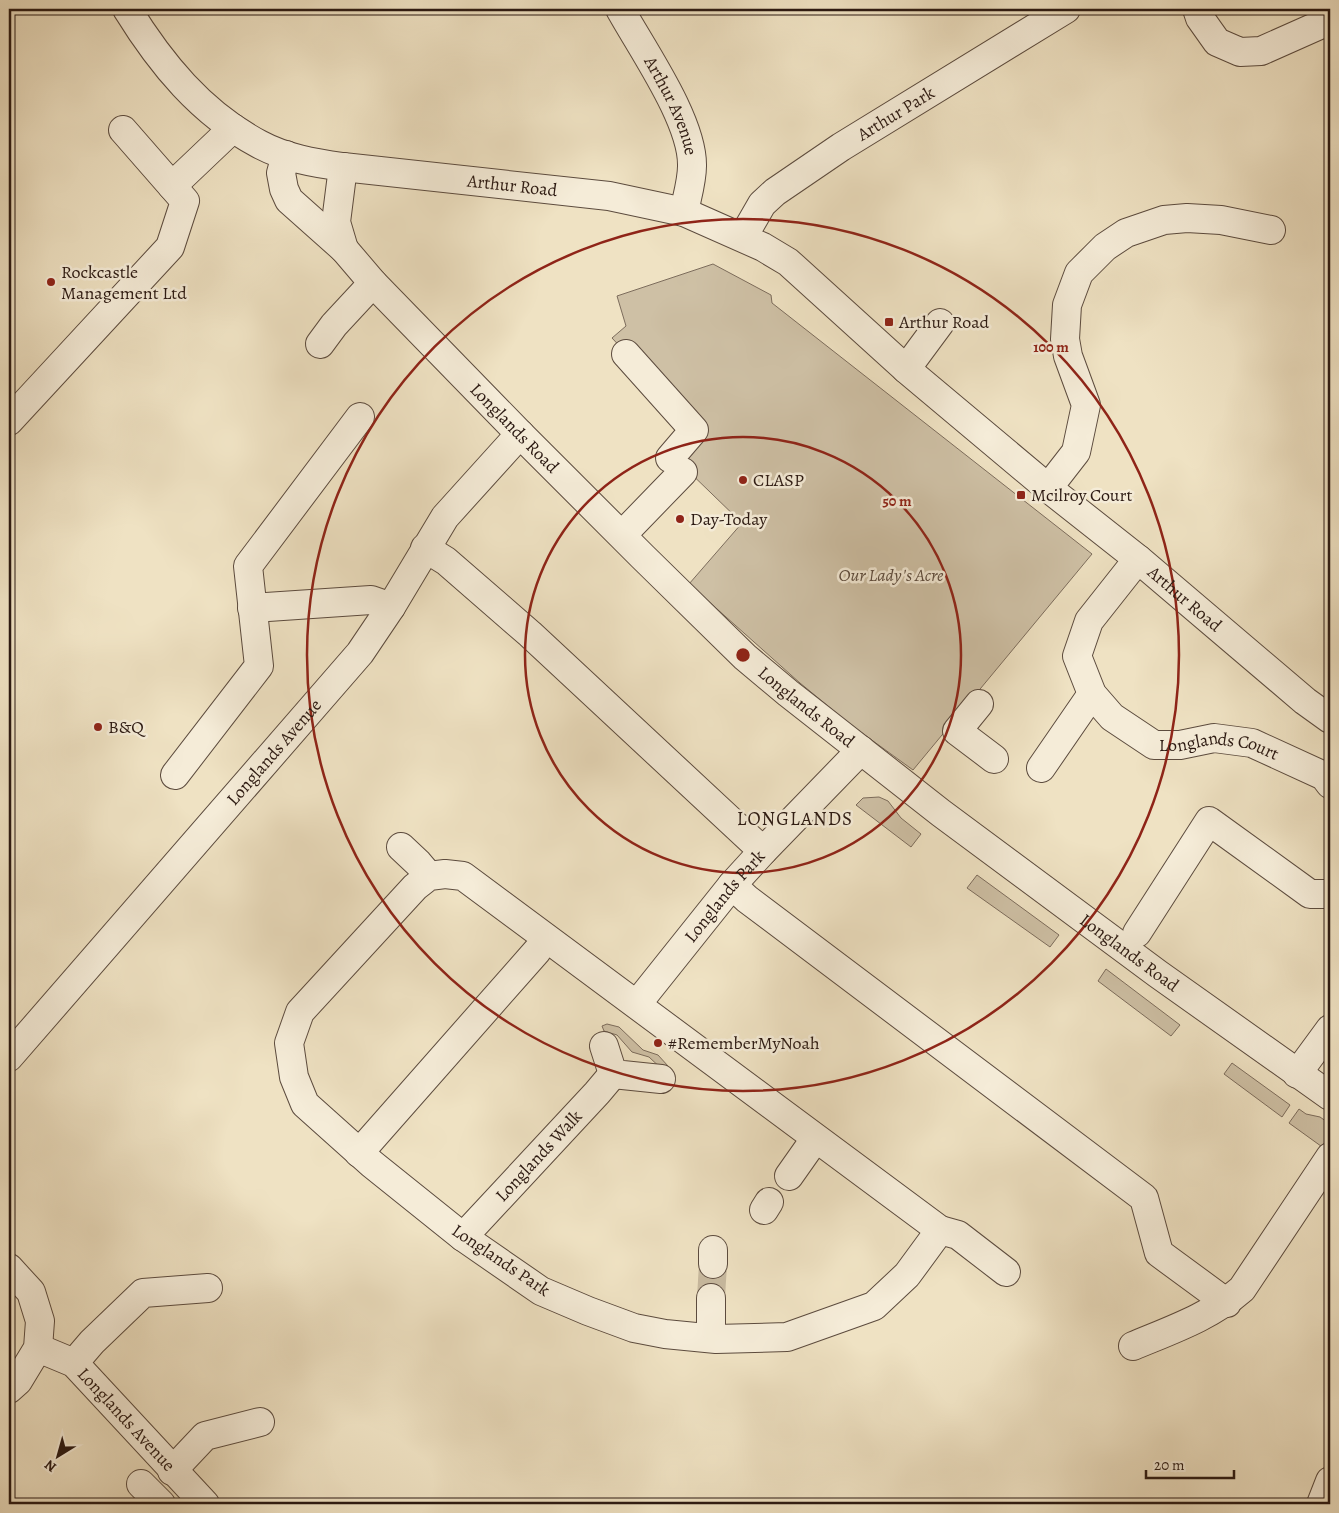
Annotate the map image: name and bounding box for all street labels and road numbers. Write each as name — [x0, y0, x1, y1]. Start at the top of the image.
street label: Arthur Avenue — [638, 51, 703, 157]
street label: Arthur Park — [852, 80, 939, 147]
street label: Arthur Road — [465, 169, 559, 202]
street label: Longlands Road — [465, 378, 565, 479]
street label: Arthur Road — [1142, 560, 1227, 637]
street label: Longlands Road — [753, 661, 860, 753]
street label: Longlands Avenue — [221, 694, 327, 810]
street label: Longlands Court — [1159, 725, 1283, 766]
street label: Longlands Park — [679, 845, 770, 947]
street label: Longlands Road — [1075, 908, 1184, 997]
street label: Longlands Walk — [490, 1105, 587, 1207]
street label: Longlands Park — [447, 1218, 555, 1302]
street label: Longlands Avenue — [72, 1362, 181, 1477]

